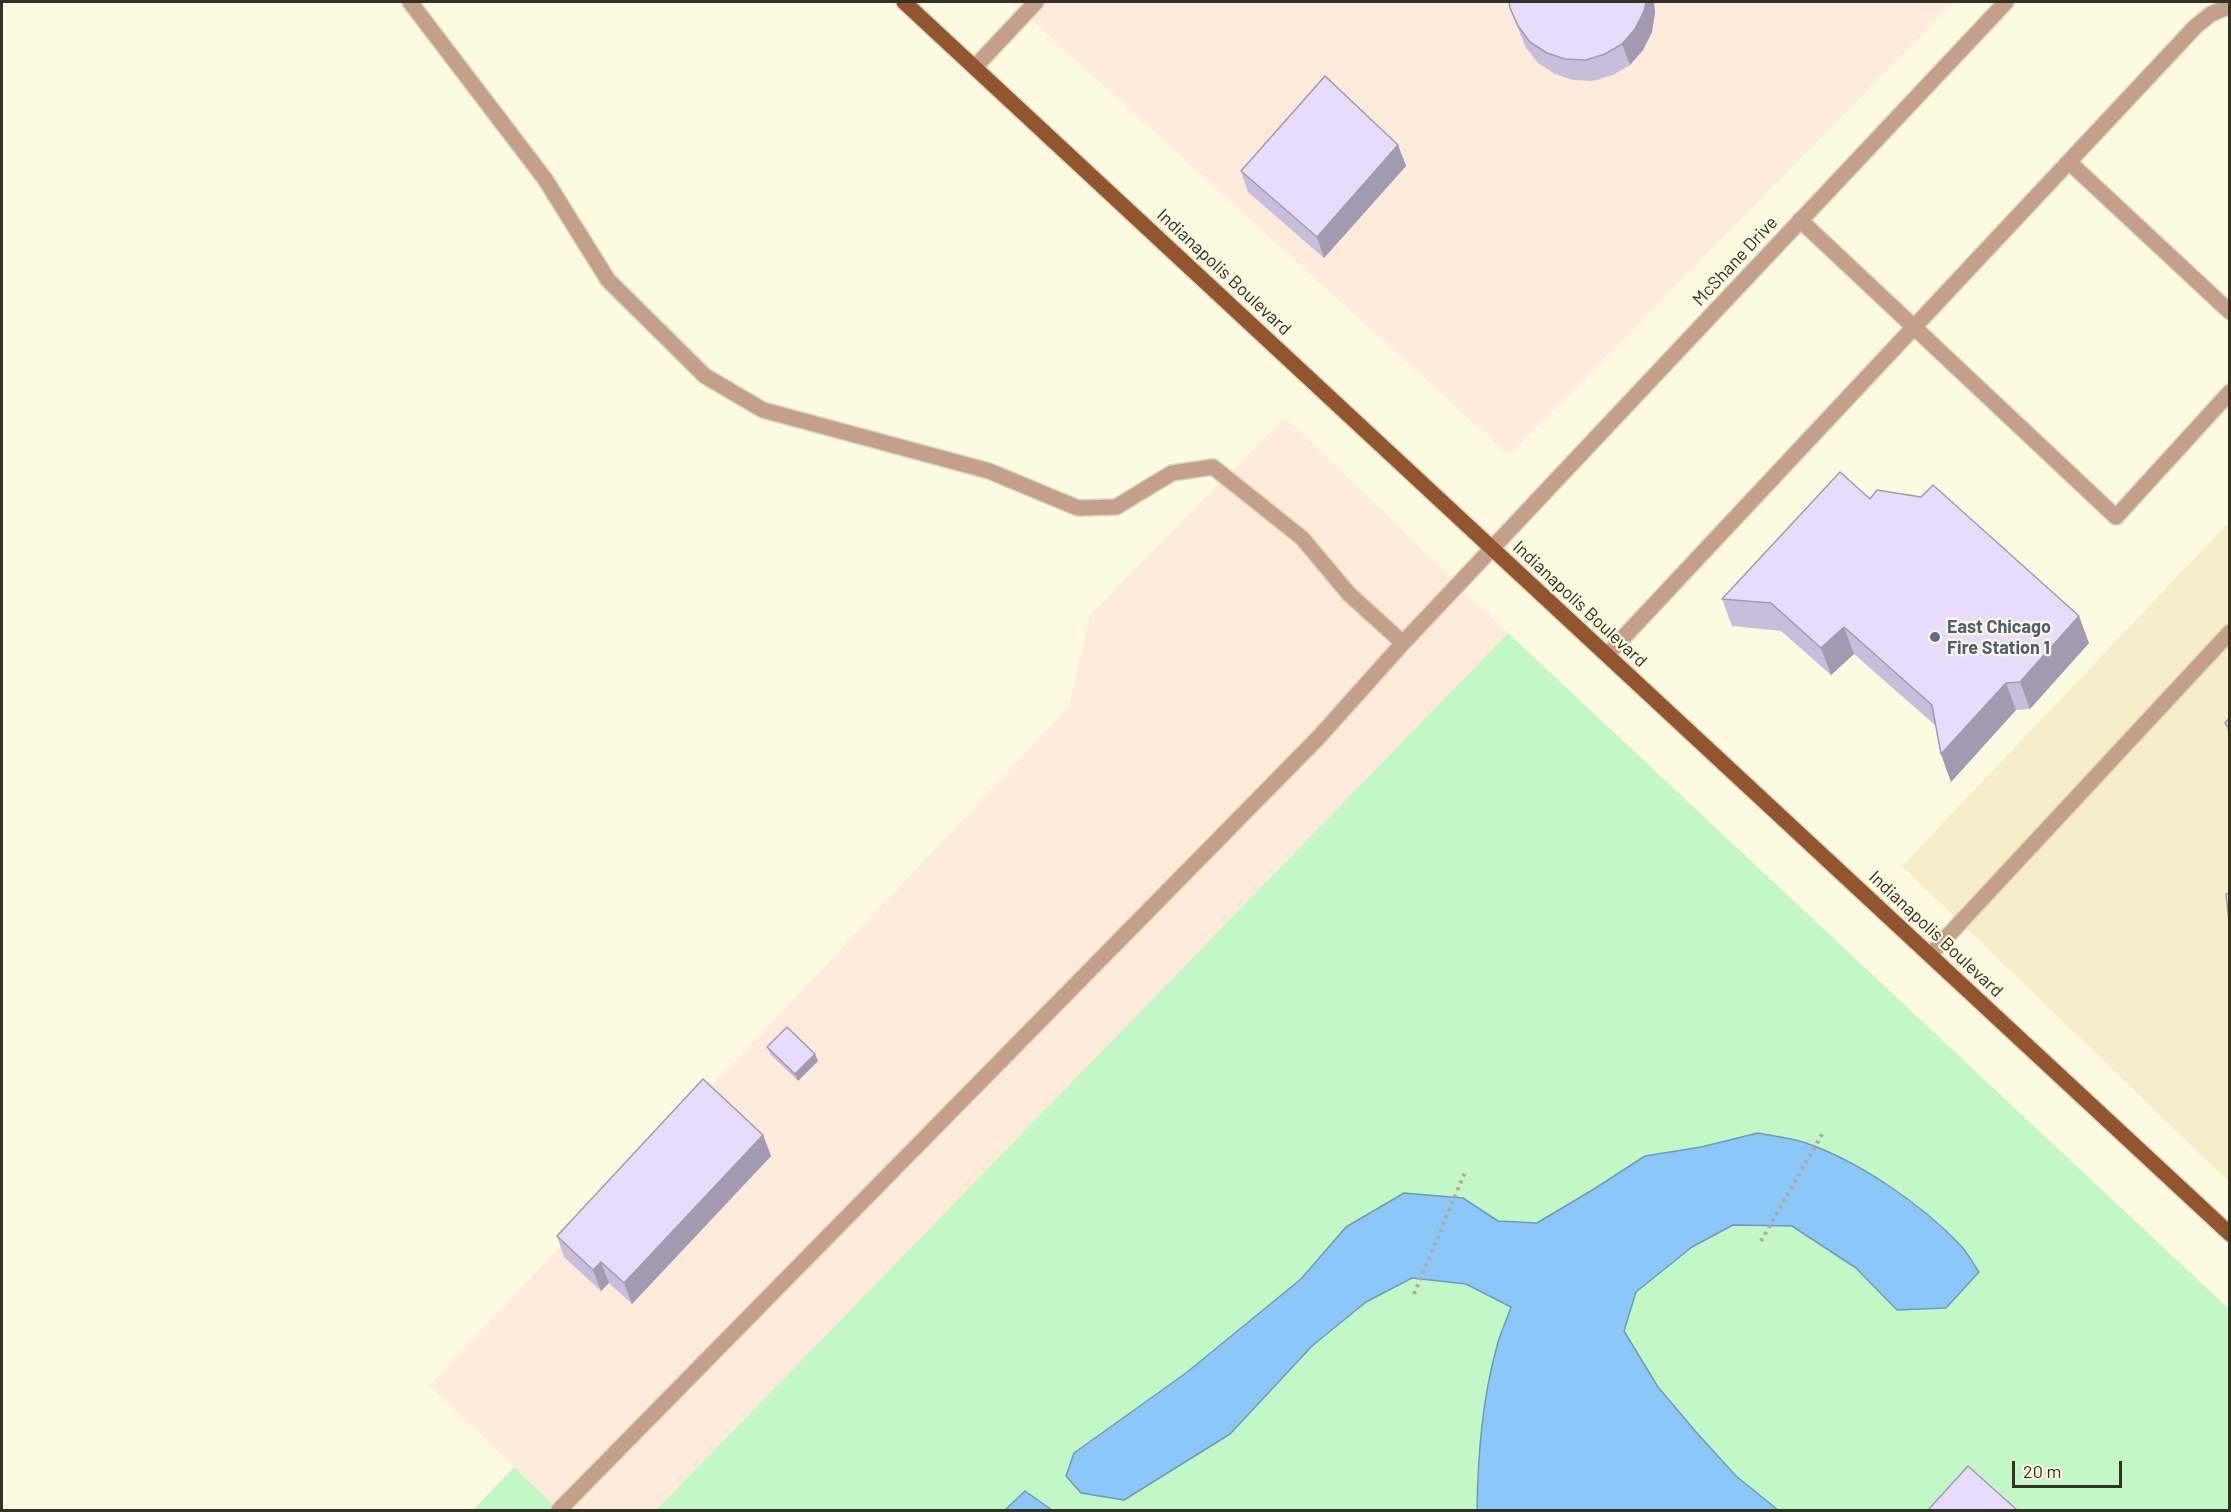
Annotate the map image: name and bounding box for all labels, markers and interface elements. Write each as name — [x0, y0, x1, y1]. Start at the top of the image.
street label: Indianapolis Boulevard — [1152, 204, 1296, 340]
street label: McShane Drive — [1688, 212, 1782, 310]
street label: Indianapolis Boulevard — [1508, 536, 1652, 672]
place label: East Chicago Fire Station 1 — [1947, 616, 2051, 658]
marker: East Chicago Fire Station 1 — [1928, 630, 1942, 644]
street label: Indianapolis Boulevard — [1864, 866, 2008, 1002]
scale bar — [2015, 1449, 2124, 1487]
text: 20 m — [2023, 1460, 2061, 1482]

